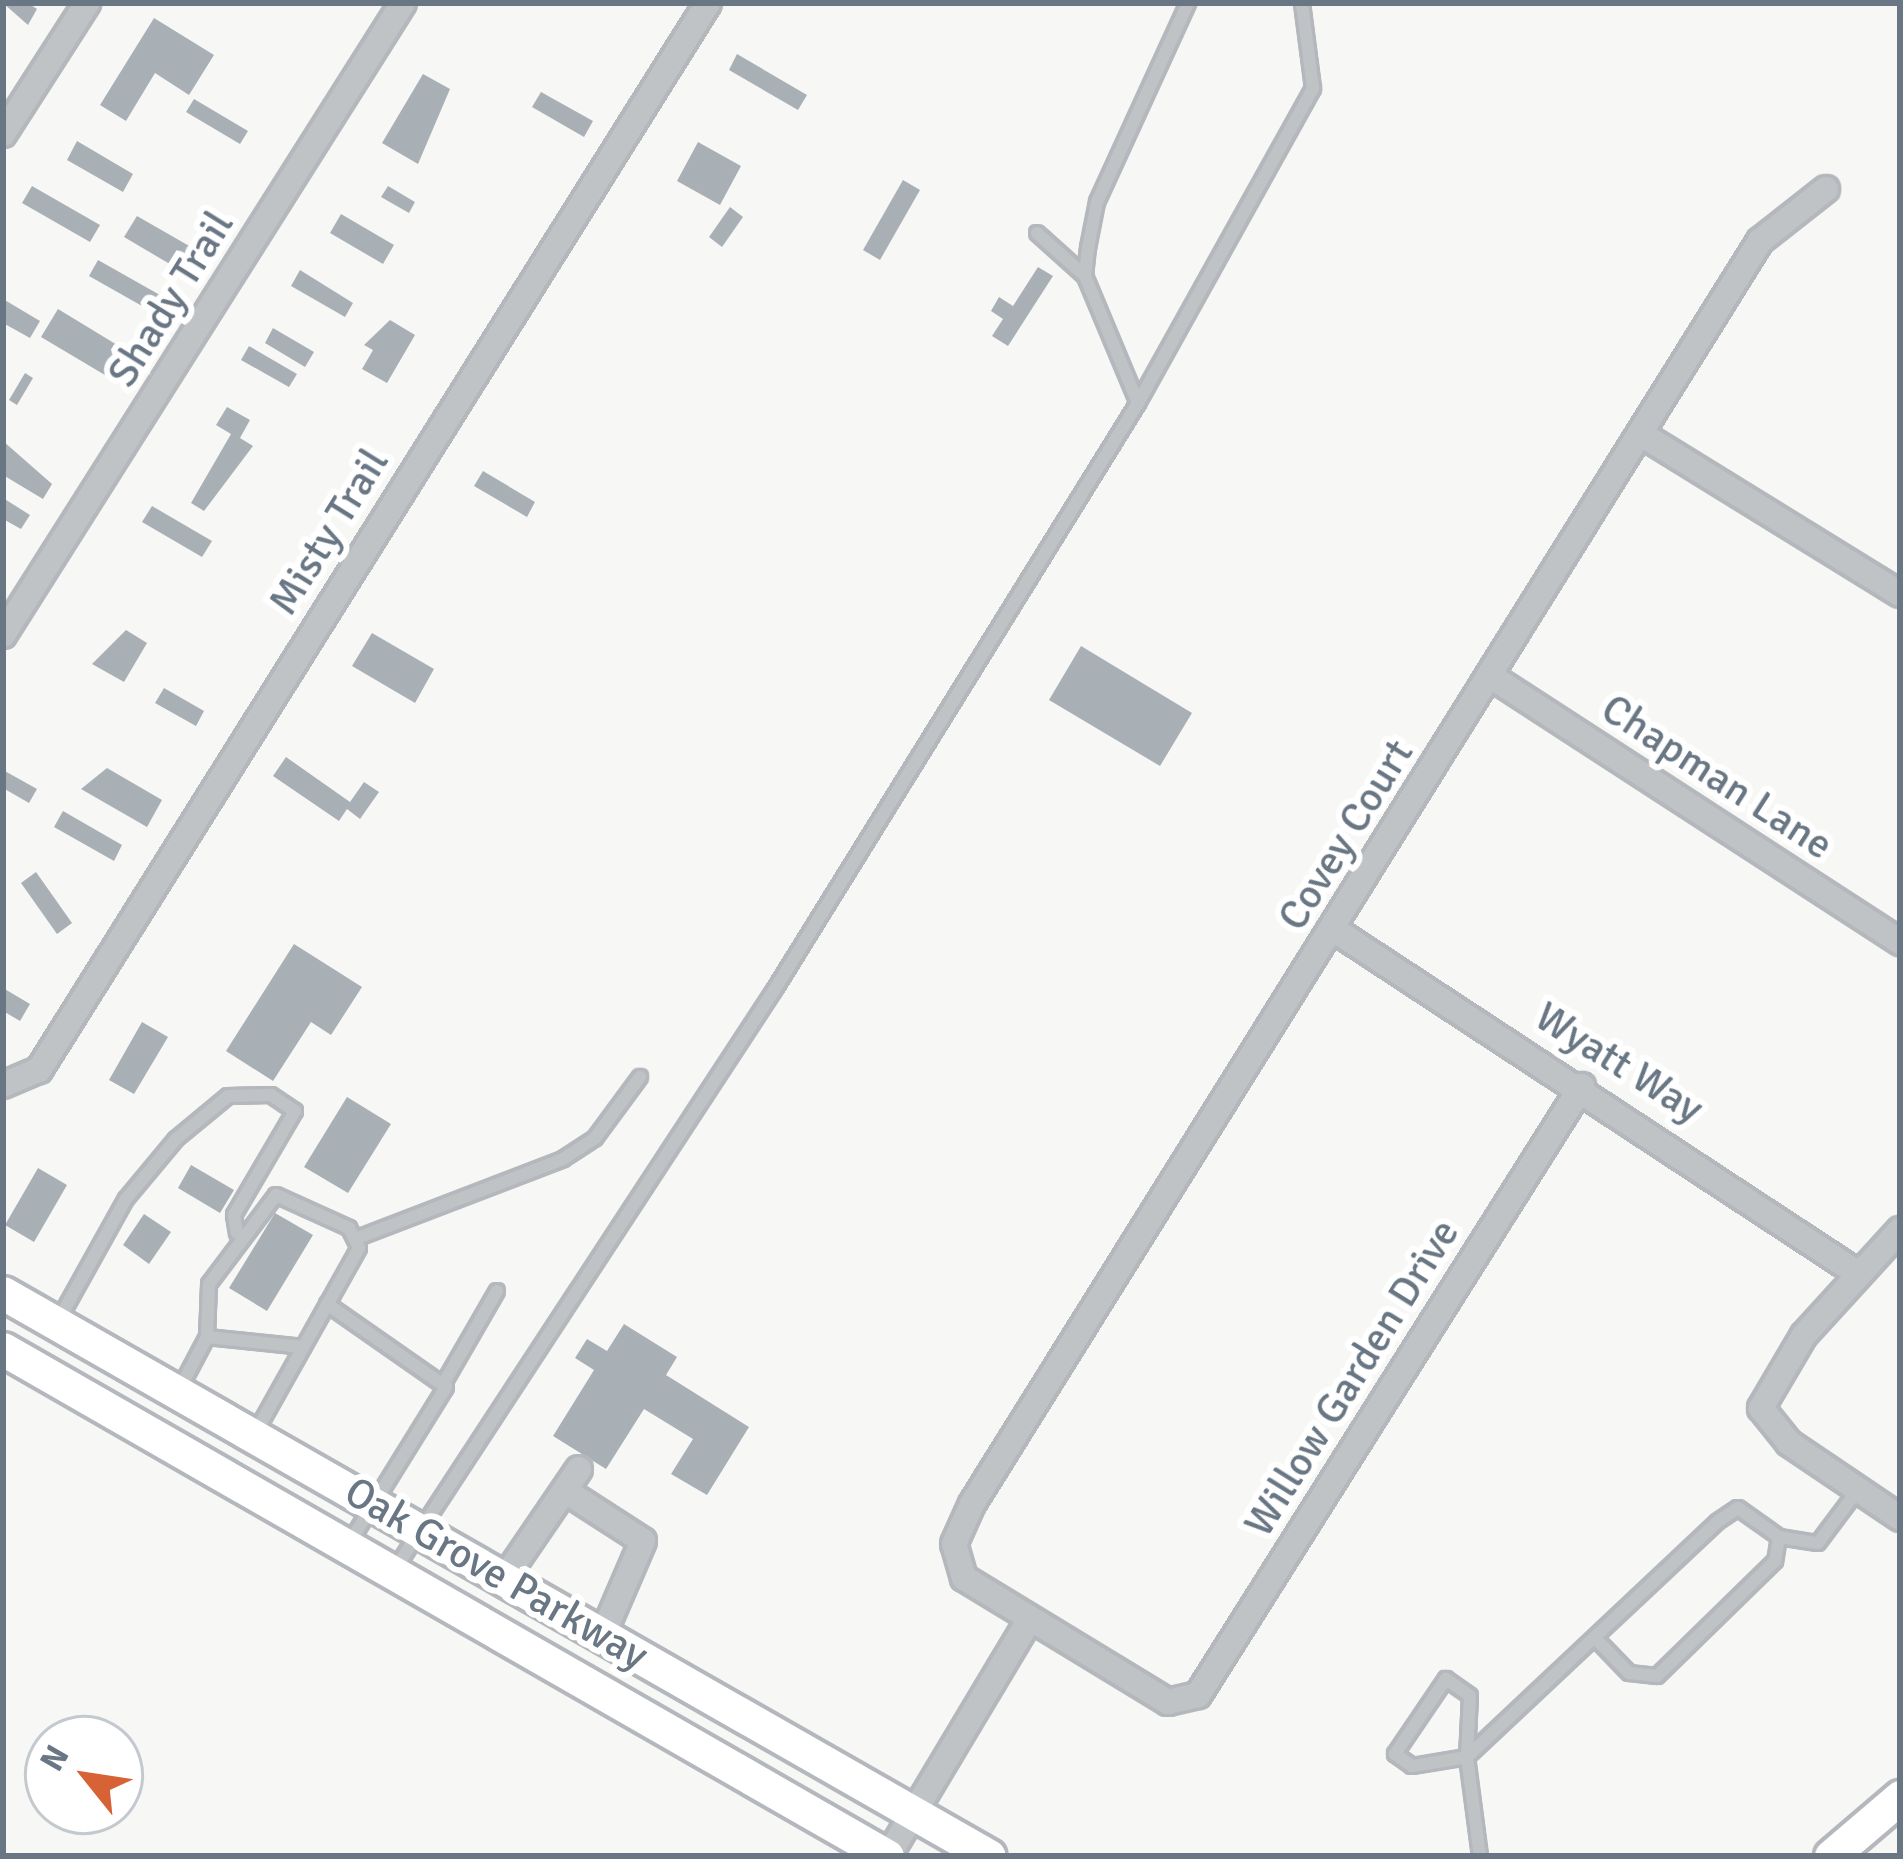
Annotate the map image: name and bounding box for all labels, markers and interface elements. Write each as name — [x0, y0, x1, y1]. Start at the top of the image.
street label: Shady Trail — [97, 202, 245, 396]
street label: Misty Trail — [258, 440, 400, 624]
street label: Chapman Lane — [1592, 684, 1842, 870]
street label: Covey Court — [1268, 730, 1424, 940]
street label: Wyatt Way — [1526, 992, 1712, 1134]
street label: Willow Garden Drive — [1234, 1210, 1470, 1546]
street label: Oak Grove Parkway — [335, 1467, 657, 1681]
north arrow — [24, 1715, 144, 1835]
text: N — [31, 1738, 78, 1778]

